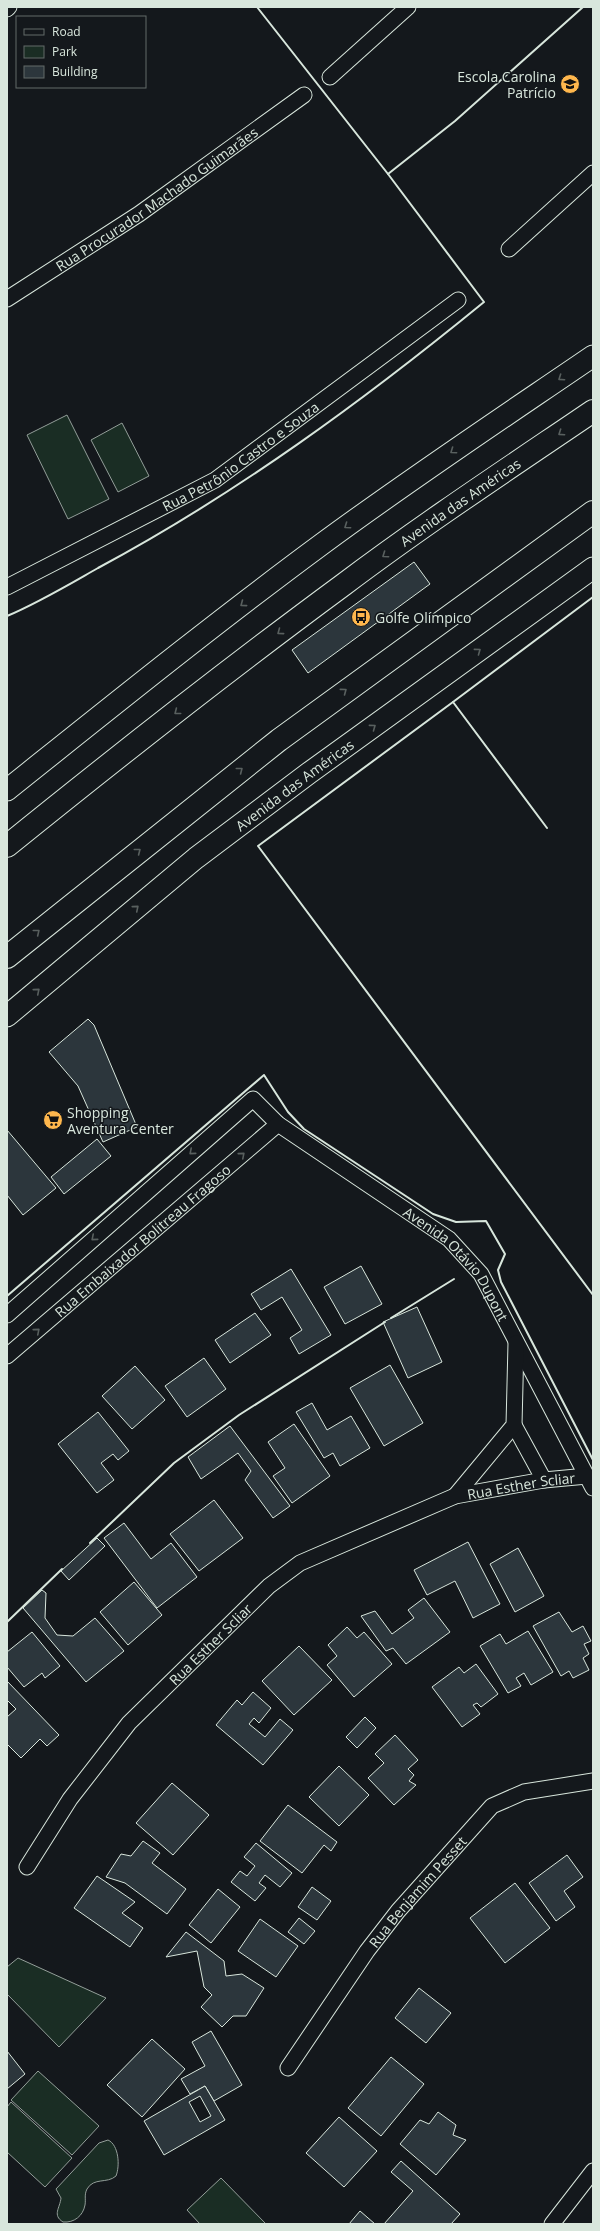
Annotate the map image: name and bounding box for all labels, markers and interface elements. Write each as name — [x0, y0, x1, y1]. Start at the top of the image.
legend — [16, 16, 146, 88]
text: Road — [52, 23, 81, 40]
text: Park — [52, 43, 78, 60]
text: Building — [52, 63, 98, 80]
place label: Escola Carolina Patrício — [457, 67, 556, 102]
school or university icon: Escola Carolina Patrício — [559, 73, 581, 95]
street label: Rua Procurador Machado Guimarães — [52, 122, 261, 275]
one-way arrow — [558, 373, 565, 380]
street label: Rua Petrônio Castro e Souza — [159, 397, 322, 515]
one-way arrow — [558, 428, 565, 435]
one-way arrow — [450, 446, 457, 454]
street label: Avenida das Américas — [396, 453, 524, 550]
one-way arrow — [344, 521, 351, 529]
one-way arrow — [382, 550, 389, 557]
one-way arrow — [240, 599, 247, 607]
bus stop icon: Golfe Olímpico — [350, 606, 372, 628]
place label: Golfe Olímpico — [375, 608, 472, 627]
one-way arrow — [278, 628, 285, 635]
one-way arrow — [474, 648, 481, 655]
one-way arrow — [339, 689, 346, 696]
one-way arrow — [175, 707, 182, 714]
one-way arrow — [369, 724, 376, 732]
street label: Avenida das Américas — [231, 734, 357, 835]
one-way arrow — [236, 768, 243, 775]
one-way arrow — [134, 848, 141, 855]
one-way arrow — [132, 905, 139, 912]
one-way arrow — [33, 930, 40, 937]
one-way arrow — [32, 989, 39, 996]
place label: Shopping Aventura Center — [67, 1103, 174, 1138]
supermarket icon: Shopping Aventura Center — [42, 1109, 64, 1131]
one-way arrow — [189, 1148, 197, 1155]
one-way arrow — [237, 1153, 244, 1160]
street label: Rua Embaixador Bolitreau Fragoso — [50, 1160, 234, 1321]
street label: Avenida Otávio Dupont — [400, 1202, 513, 1324]
one-way arrow — [92, 1234, 99, 1241]
one-way arrow — [32, 1328, 39, 1335]
street label: Rua Esther Scliar — [466, 1468, 576, 1503]
street label: Rua Esther Scliar — [164, 1599, 256, 1689]
street label: Rua Benjamim Pesset — [364, 1832, 470, 1951]

